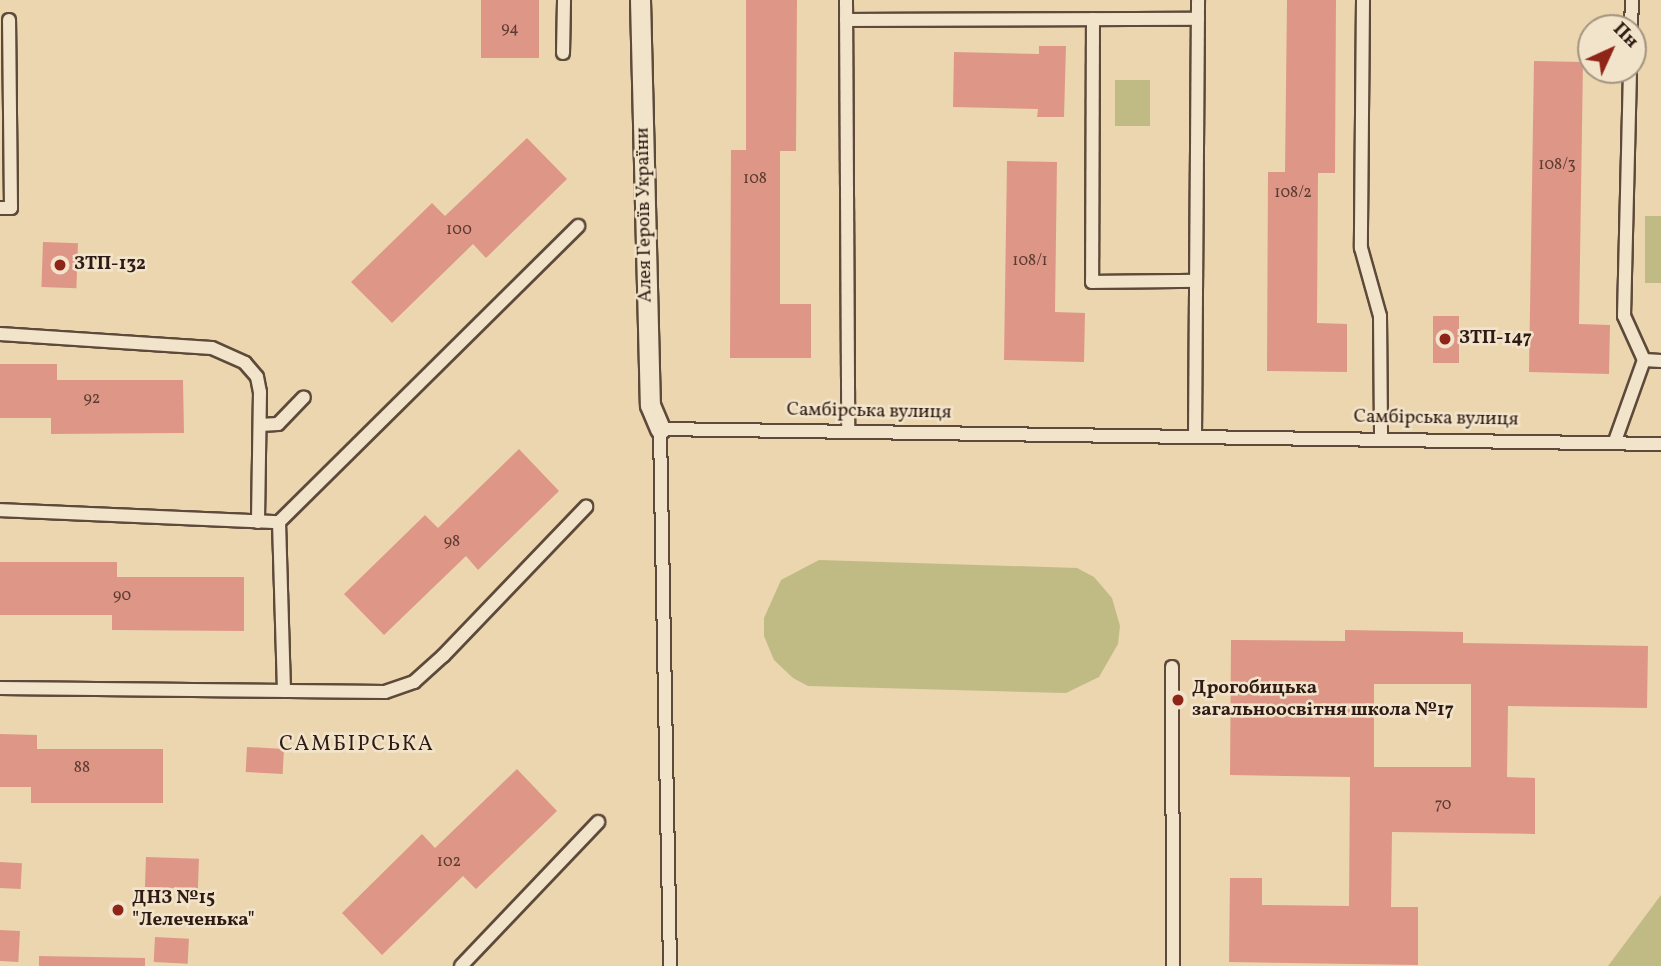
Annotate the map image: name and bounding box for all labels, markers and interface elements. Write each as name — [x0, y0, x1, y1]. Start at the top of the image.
north arrow — [1577, 14, 1647, 84]
text: Пн — [1607, 17, 1644, 54]
house number: 94 — [501, 19, 519, 39]
street label: Алея Героїв України — [632, 127, 658, 303]
house number: 108/3 — [1538, 155, 1576, 175]
house number: 108 — [743, 169, 767, 189]
house number: 108/2 — [1274, 183, 1312, 203]
house number: 100 — [446, 220, 472, 240]
house number: 108/1 — [1012, 251, 1048, 271]
place label: ЗТП-132 — [74, 254, 146, 276]
marker: ЗТП-132 — [52, 257, 68, 273]
place label: ЗТП-147 — [1459, 328, 1532, 350]
marker: ЗТП-147 — [1437, 331, 1453, 347]
house number: 92 — [84, 389, 100, 409]
street label: Самбірська вулиця — [786, 399, 952, 425]
street label: Самбірська вулиця — [1353, 406, 1519, 432]
house number: 98 — [444, 532, 460, 552]
house number: 90 — [113, 586, 131, 606]
place label: Дрогобицька загальноосвітня школа №17 — [1192, 678, 1454, 722]
marker: Дрогобицька загальноосвітня школа №17 — [1170, 692, 1186, 708]
district label: САМБІРСЬКА — [281, 732, 433, 758]
house number: 88 — [74, 758, 90, 778]
house number: 70 — [1435, 795, 1451, 815]
house number: 102 — [437, 852, 461, 872]
place label: ДНЗ №15 "Лелеченька" — [132, 888, 255, 932]
marker: ДНЗ №15 "Лелеченька" — [110, 902, 126, 918]

